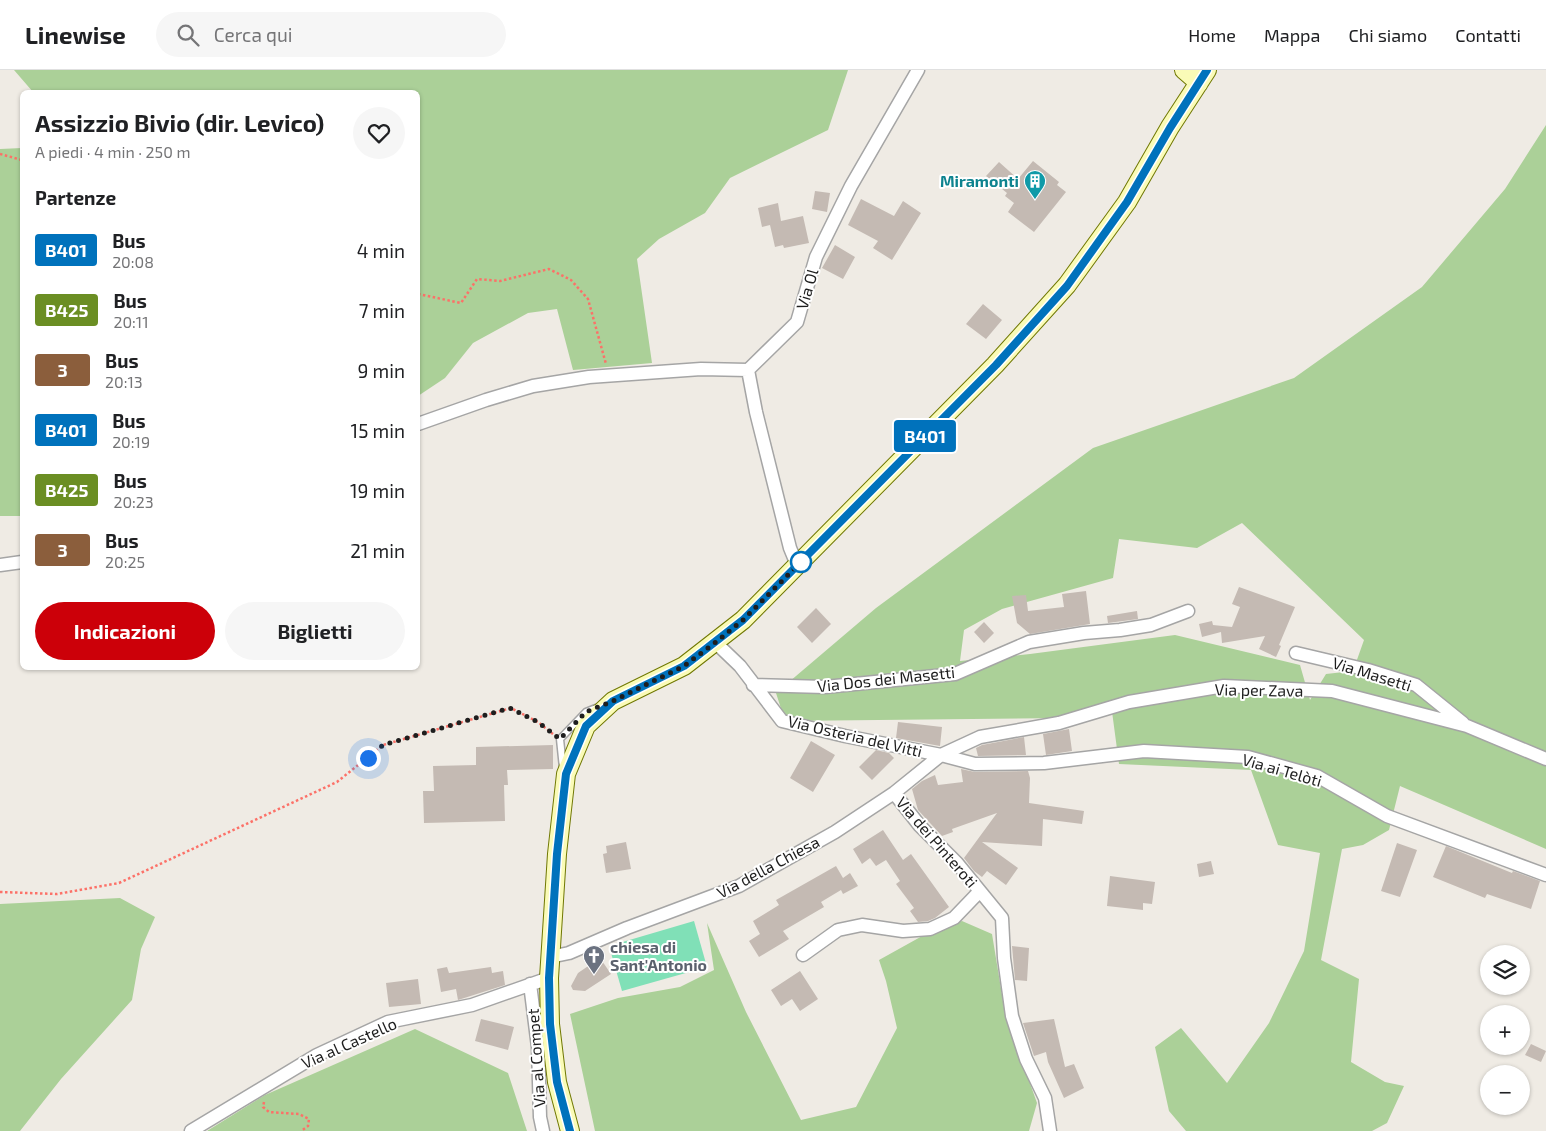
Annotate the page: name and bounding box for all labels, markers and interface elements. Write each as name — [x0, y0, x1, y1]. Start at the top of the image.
search box — [156, 12, 506, 57]
text: Linewise — [25, 20, 126, 49]
icon: search — [174, 21, 202, 49]
text: Cerca qui — [214, 23, 292, 46]
text: Home — [1188, 24, 1236, 46]
text: Mappa — [1264, 24, 1320, 46]
text: Chi siamo — [1348, 24, 1427, 46]
text: Contatti — [1455, 24, 1521, 46]
button: heart — [353, 107, 405, 159]
text: Assizzio Bivio (dir. Levico) — [35, 108, 324, 137]
text: A piedi · 4 min · 250 m — [35, 142, 190, 161]
building icon: Miramonti — [1023, 169, 1047, 200]
place label: Miramonti — [940, 171, 1019, 190]
text: Partenze — [35, 186, 116, 209]
text: Bus — [112, 229, 146, 252]
text: B401 — [45, 239, 87, 261]
text: 4 min — [357, 239, 405, 262]
text: 20:08 — [112, 252, 154, 271]
street label: Via Ol — [792, 266, 821, 311]
text: Bus — [113, 289, 147, 312]
text: B425 — [45, 299, 88, 321]
text: 7 min — [359, 299, 405, 322]
text: 20:11 — [113, 312, 149, 331]
text: Bus — [105, 349, 139, 372]
text: 3 — [57, 359, 68, 381]
text: 9 min — [357, 359, 405, 382]
text: 20:13 — [105, 372, 143, 391]
text: Bus — [112, 409, 146, 432]
text: B401 — [45, 419, 87, 441]
text: 15 min — [351, 419, 405, 442]
line badge: B401 — [890, 420, 960, 452]
text: B401 — [904, 425, 946, 447]
text: 20:19 — [112, 432, 150, 451]
text: Bus — [113, 469, 147, 492]
text: B425 — [45, 479, 88, 501]
text: 19 min — [350, 479, 405, 502]
text: 20:23 — [113, 492, 154, 511]
text: Bus — [105, 529, 139, 552]
text: 3 — [57, 539, 68, 561]
text: 21 min — [350, 539, 405, 562]
unlabelled marker — [790, 551, 812, 573]
text: 20:25 — [105, 552, 145, 571]
button: Indicazioni — [35, 602, 215, 660]
button: Biglietti — [225, 602, 405, 660]
street label: Via Masetti — [1330, 652, 1414, 695]
street label: Via Dos dei Masetti — [816, 662, 956, 695]
street label: Via per Zava — [1215, 679, 1303, 700]
street label: Via Osteria del Vitti — [786, 711, 924, 760]
your location — [356, 746, 381, 771]
street label: Via ai Telòti — [1240, 749, 1324, 790]
street label: Via dei Pinteroti — [893, 792, 982, 891]
street label: Via della Chiesa — [713, 832, 822, 902]
place label: chiesa di Sant'Antonio — [610, 937, 707, 974]
church icon: chiesa di Sant'Antonio — [582, 944, 606, 975]
map controls — [1480, 945, 1530, 1115]
button: layers — [1480, 945, 1530, 995]
button: + — [1480, 1005, 1530, 1055]
street label: Via al Compet — [523, 1008, 548, 1108]
street label: Via al Castello — [298, 1013, 399, 1072]
button: − — [1480, 1065, 1530, 1115]

